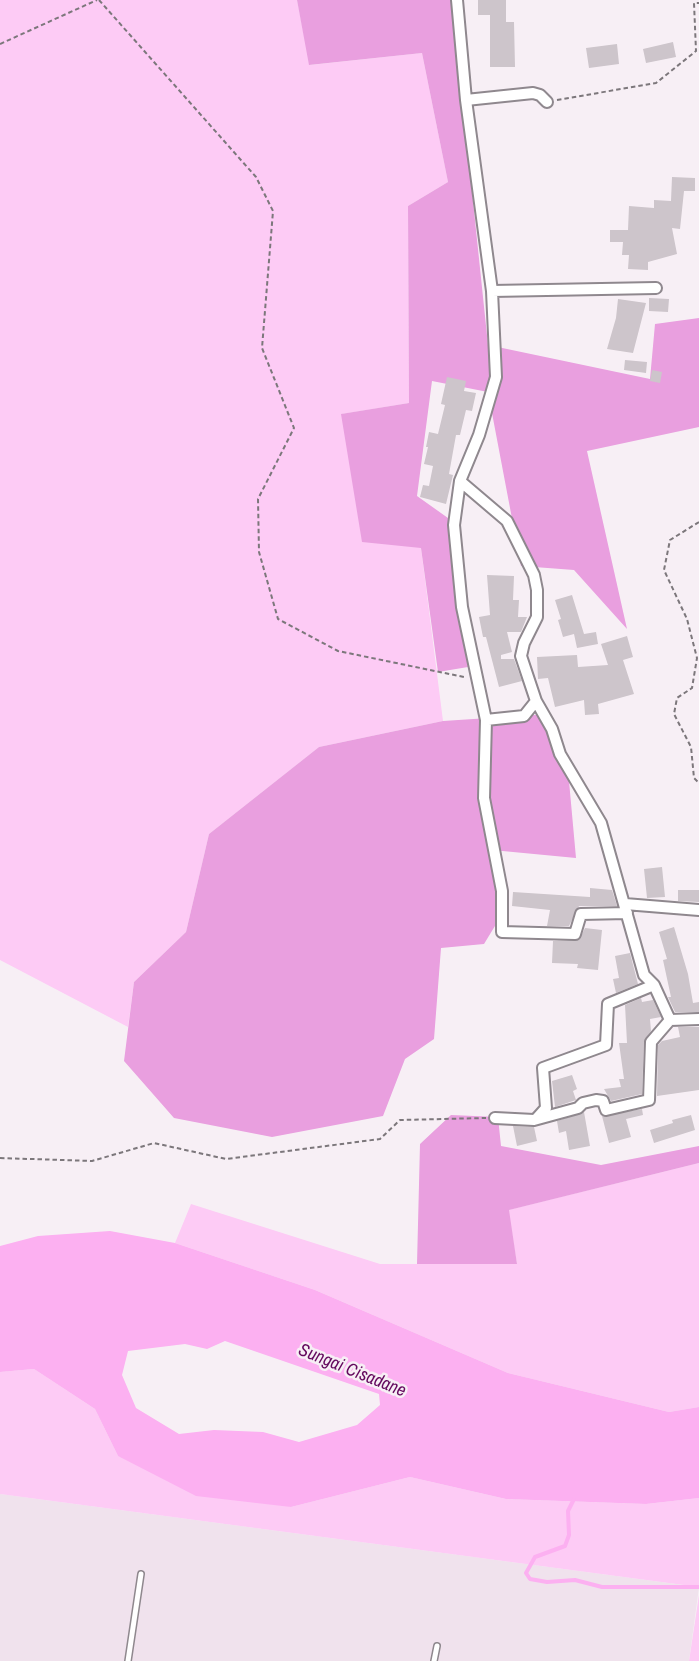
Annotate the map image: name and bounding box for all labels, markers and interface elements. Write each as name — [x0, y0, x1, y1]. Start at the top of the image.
water label: Sungai Cisadane — [295, 1340, 409, 1402]

